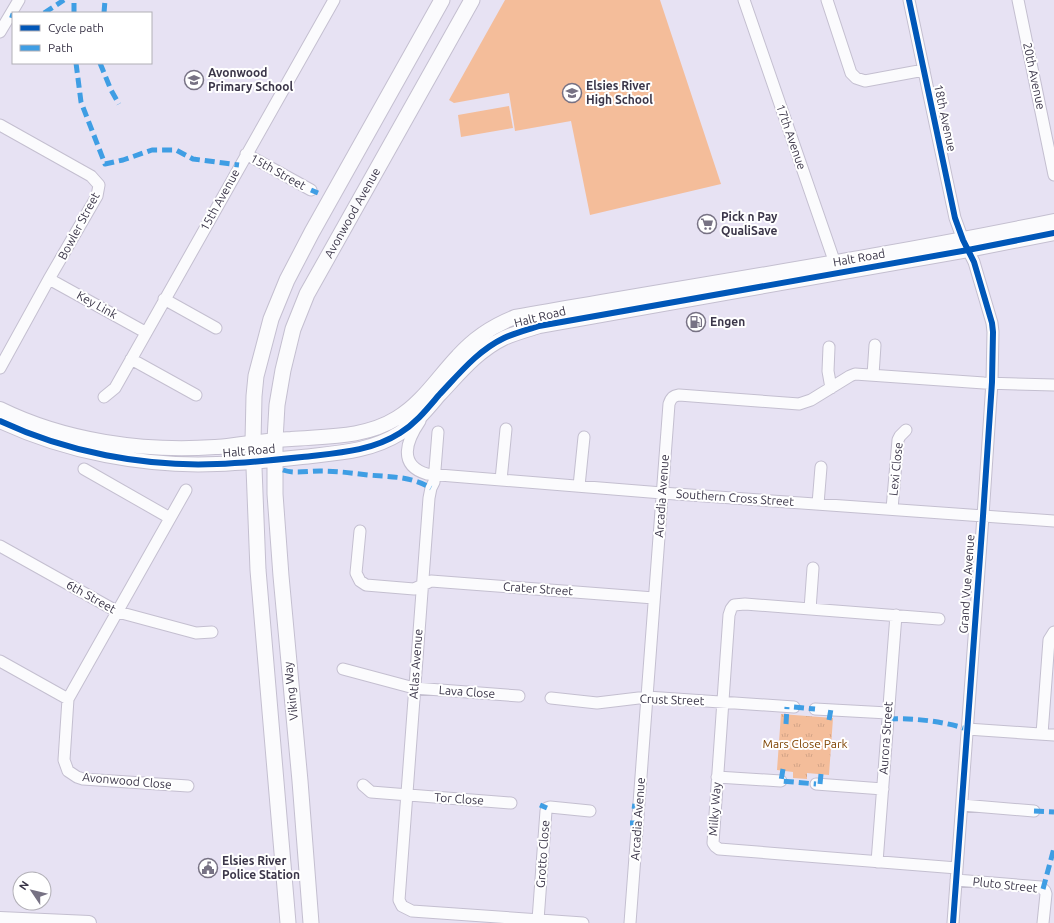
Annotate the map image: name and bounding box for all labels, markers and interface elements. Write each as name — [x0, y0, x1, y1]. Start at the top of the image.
legend — [12, 12, 152, 64]
text: Cycle path — [48, 21, 104, 34]
text: Path — [48, 41, 73, 54]
street label: 20th Avenue — [1021, 41, 1048, 111]
place label: Avonwood Primary School — [208, 66, 293, 93]
school or university icon: Avonwood Primary School — [183, 69, 205, 91]
place label: Elsies River High School — [586, 79, 653, 106]
school or university icon: Elsies River High School — [561, 82, 583, 104]
street label: 18th Avenue — [932, 83, 959, 153]
street label: 17th Avenue — [774, 102, 809, 171]
street label: 15th Street — [248, 151, 308, 192]
street label: Avonwood Avenue — [322, 165, 382, 260]
street label: 15th Avenue — [197, 167, 242, 233]
street label: Bowler Street — [55, 190, 102, 262]
place label: Pick n Pay QualiSave — [721, 210, 778, 237]
supermarket icon: Pick n Pay QualiSave — [696, 213, 718, 235]
street label: Halt Road — [832, 247, 886, 268]
street label: Key Link — [75, 288, 120, 321]
street label: Halt Road — [513, 304, 567, 329]
fuel station icon: Engen — [685, 311, 707, 333]
place label: Engen — [710, 315, 745, 328]
street label: Halt Road — [222, 442, 276, 459]
street label: Lexi Close — [886, 442, 905, 496]
street label: Arcadia Avenue — [652, 454, 671, 538]
street label: Southern Cross Street — [676, 487, 795, 508]
street label: Grand Vue Avenue — [957, 534, 976, 634]
street label: 6th Street — [64, 578, 119, 616]
street label: Crater Street — [503, 580, 574, 597]
street label: Atlas Avenue — [407, 628, 424, 699]
street label: Viking Way — [281, 661, 300, 721]
street label: Lava Close — [438, 683, 496, 700]
street label: Crust Street — [639, 692, 705, 707]
street label: Aurora Street — [876, 701, 895, 775]
park label: Mars Close Park — [762, 737, 848, 750]
street label: Avonwood Close — [82, 770, 172, 791]
street label: Arcadia Avenue — [628, 777, 647, 861]
street label: Milky Way — [706, 781, 723, 836]
street label: Tor Close — [434, 790, 484, 807]
street label: Grotto Close — [534, 820, 551, 888]
place label: Elsies River Police Station — [222, 854, 300, 881]
public building icon: Elsies River Police Station — [197, 857, 219, 879]
north arrow — [12, 871, 52, 911]
street label: Pluto Street — [972, 875, 1038, 894]
text: N — [17, 878, 31, 892]

